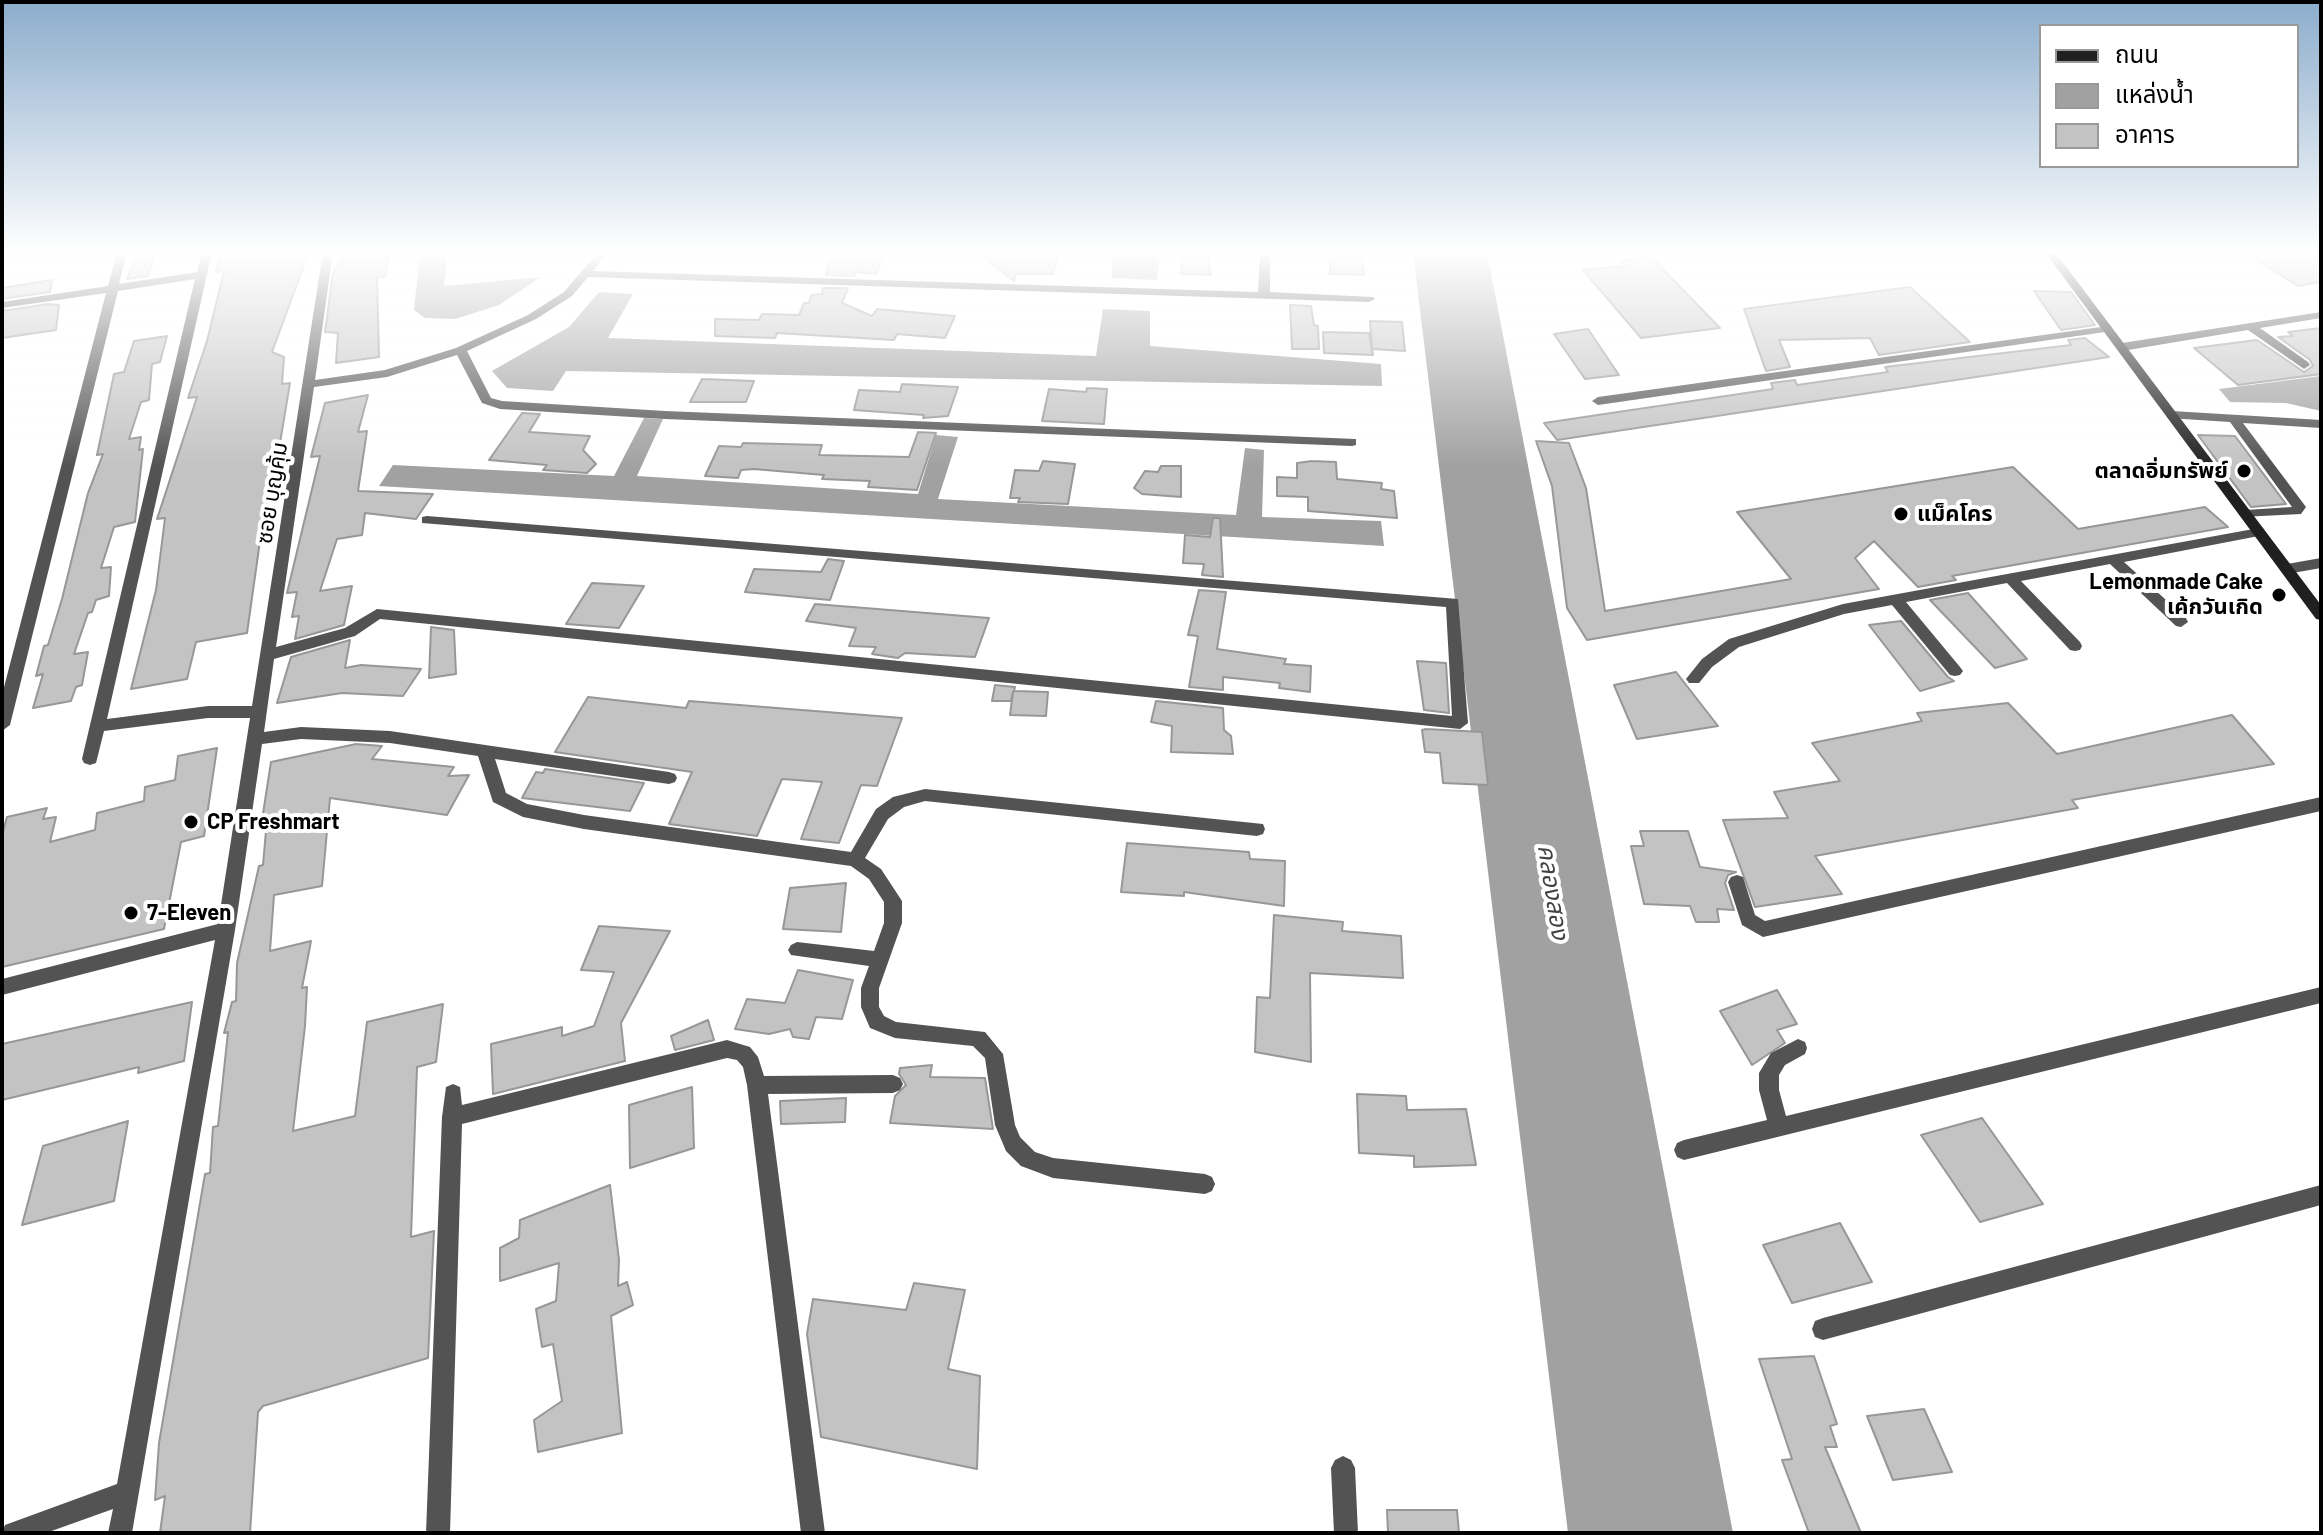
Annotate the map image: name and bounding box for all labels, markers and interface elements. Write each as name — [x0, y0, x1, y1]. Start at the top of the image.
legend — [2039, 24, 2299, 168]
text: ถนน — [2115, 39, 2159, 68]
text: แหล่งน้ำ — [2115, 79, 2194, 108]
text: อาคาร — [2115, 119, 2175, 148]
street label: ซอย บุญคุ้ม — [251, 440, 293, 546]
place label: ตลาดอิ่มทรัพย์ — [2094, 458, 2228, 484]
marker: ตลาดอิ่มทรัพย์ — [2235, 462, 2253, 480]
place label: แม็คโคร — [1917, 501, 1993, 527]
marker: แม็คโคร — [1892, 505, 1910, 523]
place label: Lemonmade Cake เค้กวันเกิด — [2089, 569, 2263, 620]
marker: Lemonmade Cake เค้กวันเกิด — [2270, 586, 2288, 604]
place label: CP Freshmart — [207, 809, 340, 835]
marker: CP Freshmart — [182, 813, 200, 831]
water label: คลองสอง — [1531, 843, 1575, 941]
place label: 7-Eleven — [147, 900, 231, 926]
marker: 7-Eleven — [122, 904, 140, 922]

